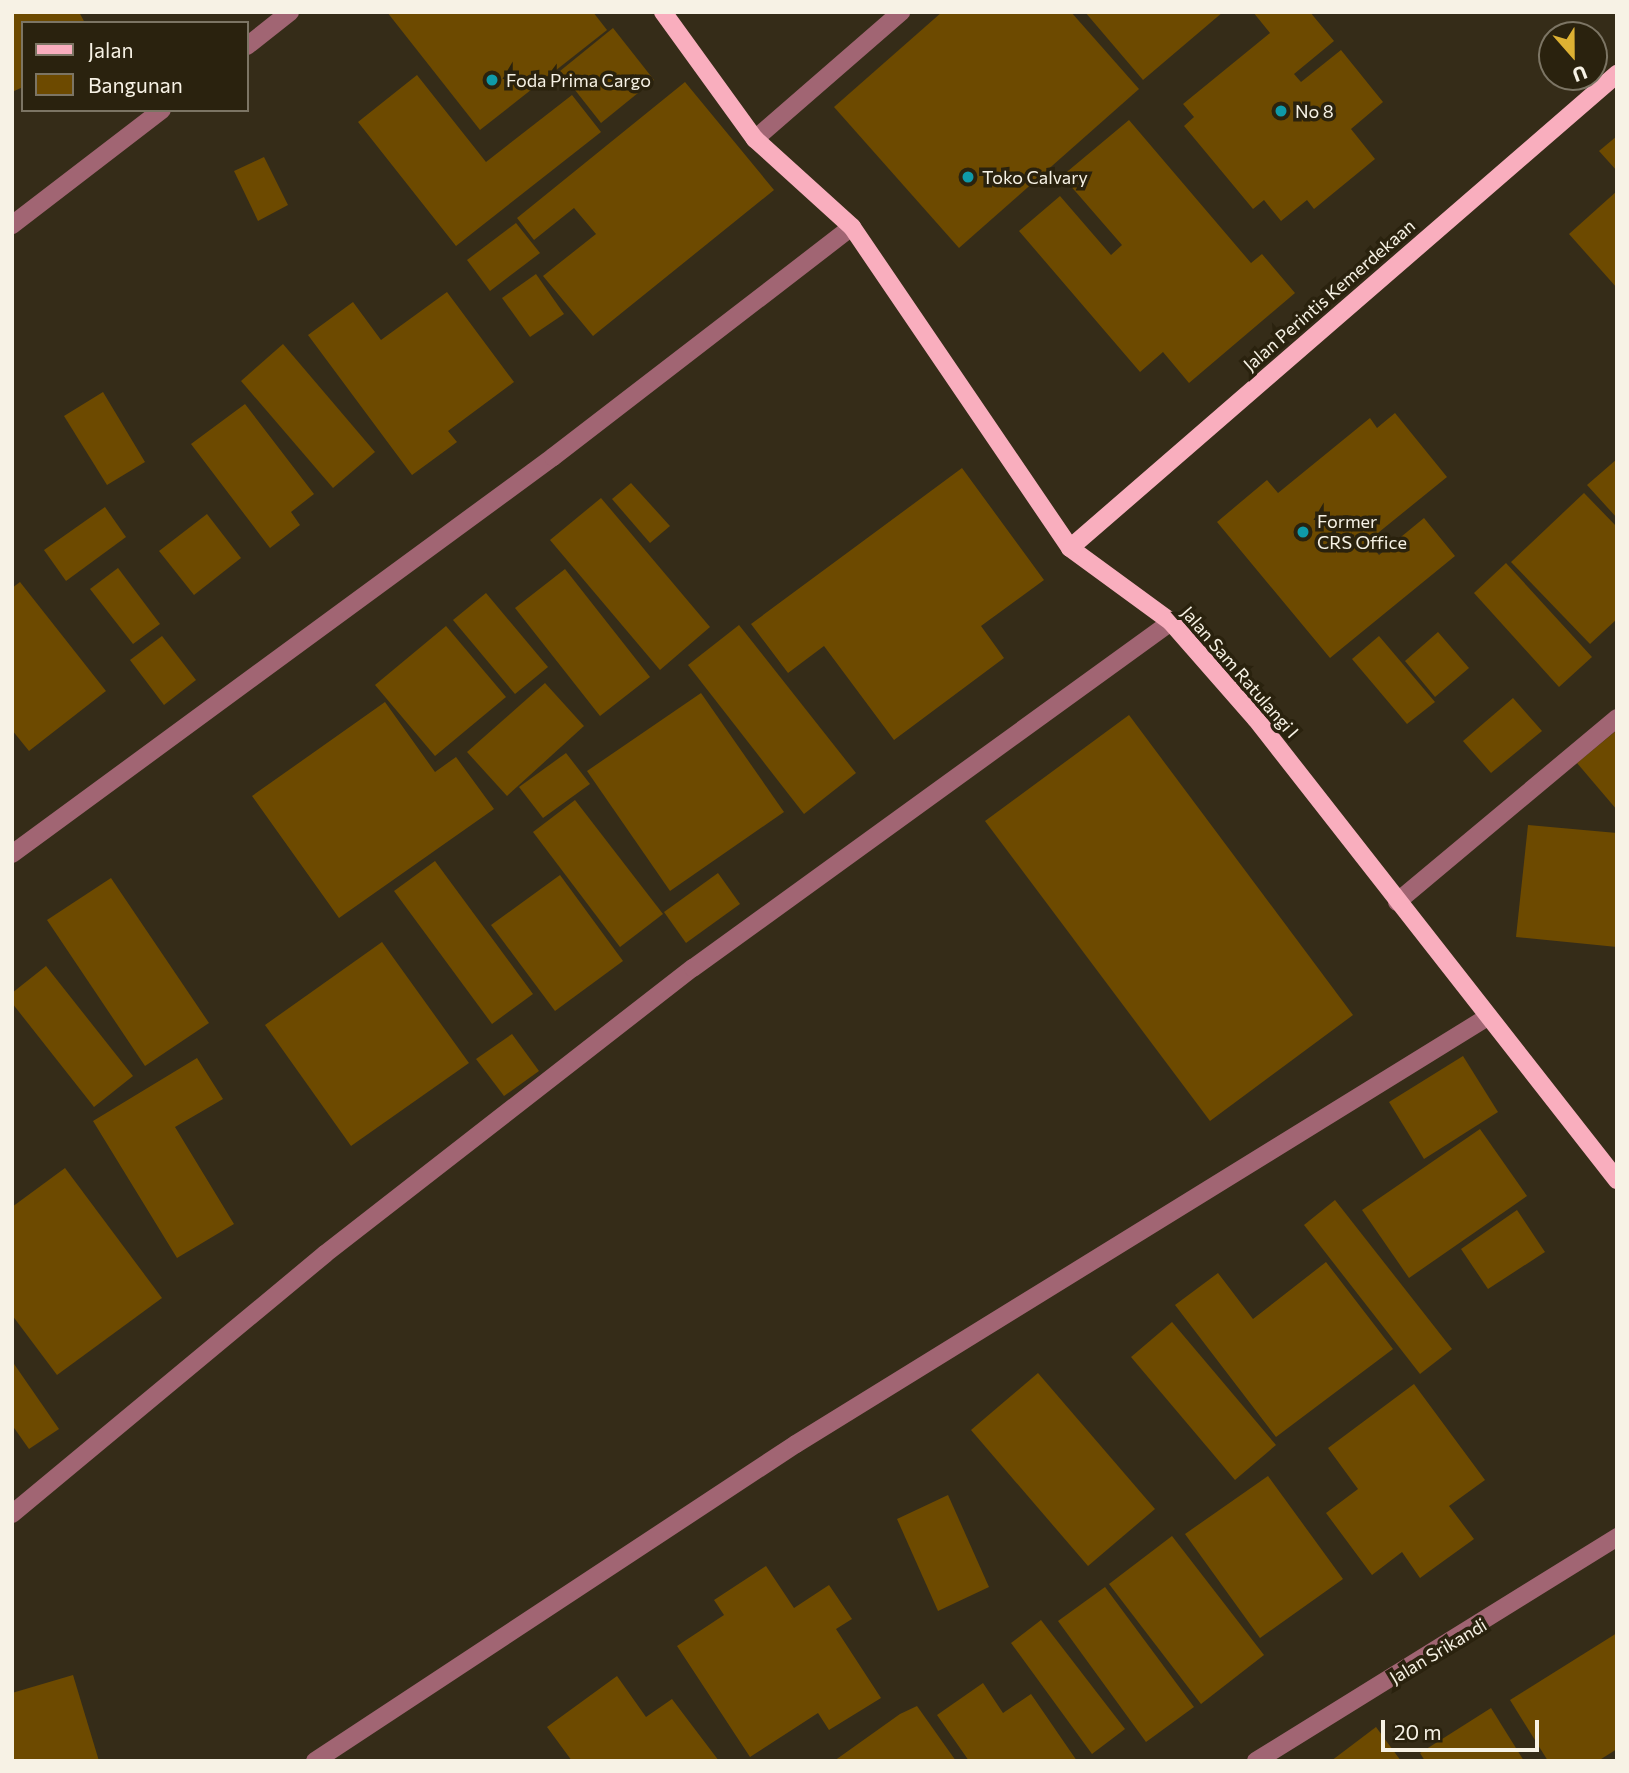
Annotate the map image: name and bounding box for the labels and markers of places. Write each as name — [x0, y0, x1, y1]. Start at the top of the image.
place label: Foda Prima Cargo — [506, 69, 651, 91]
marker: Foda Prima Cargo — [484, 72, 500, 88]
place label: No 8 — [1295, 100, 1334, 122]
marker: No 8 — [1273, 103, 1289, 119]
place label: Toko Calvary — [982, 166, 1088, 188]
marker: Toko Calvary — [960, 169, 976, 185]
place label: Former CRS Office — [1317, 511, 1407, 554]
marker: Former CRS Office — [1295, 524, 1311, 540]

